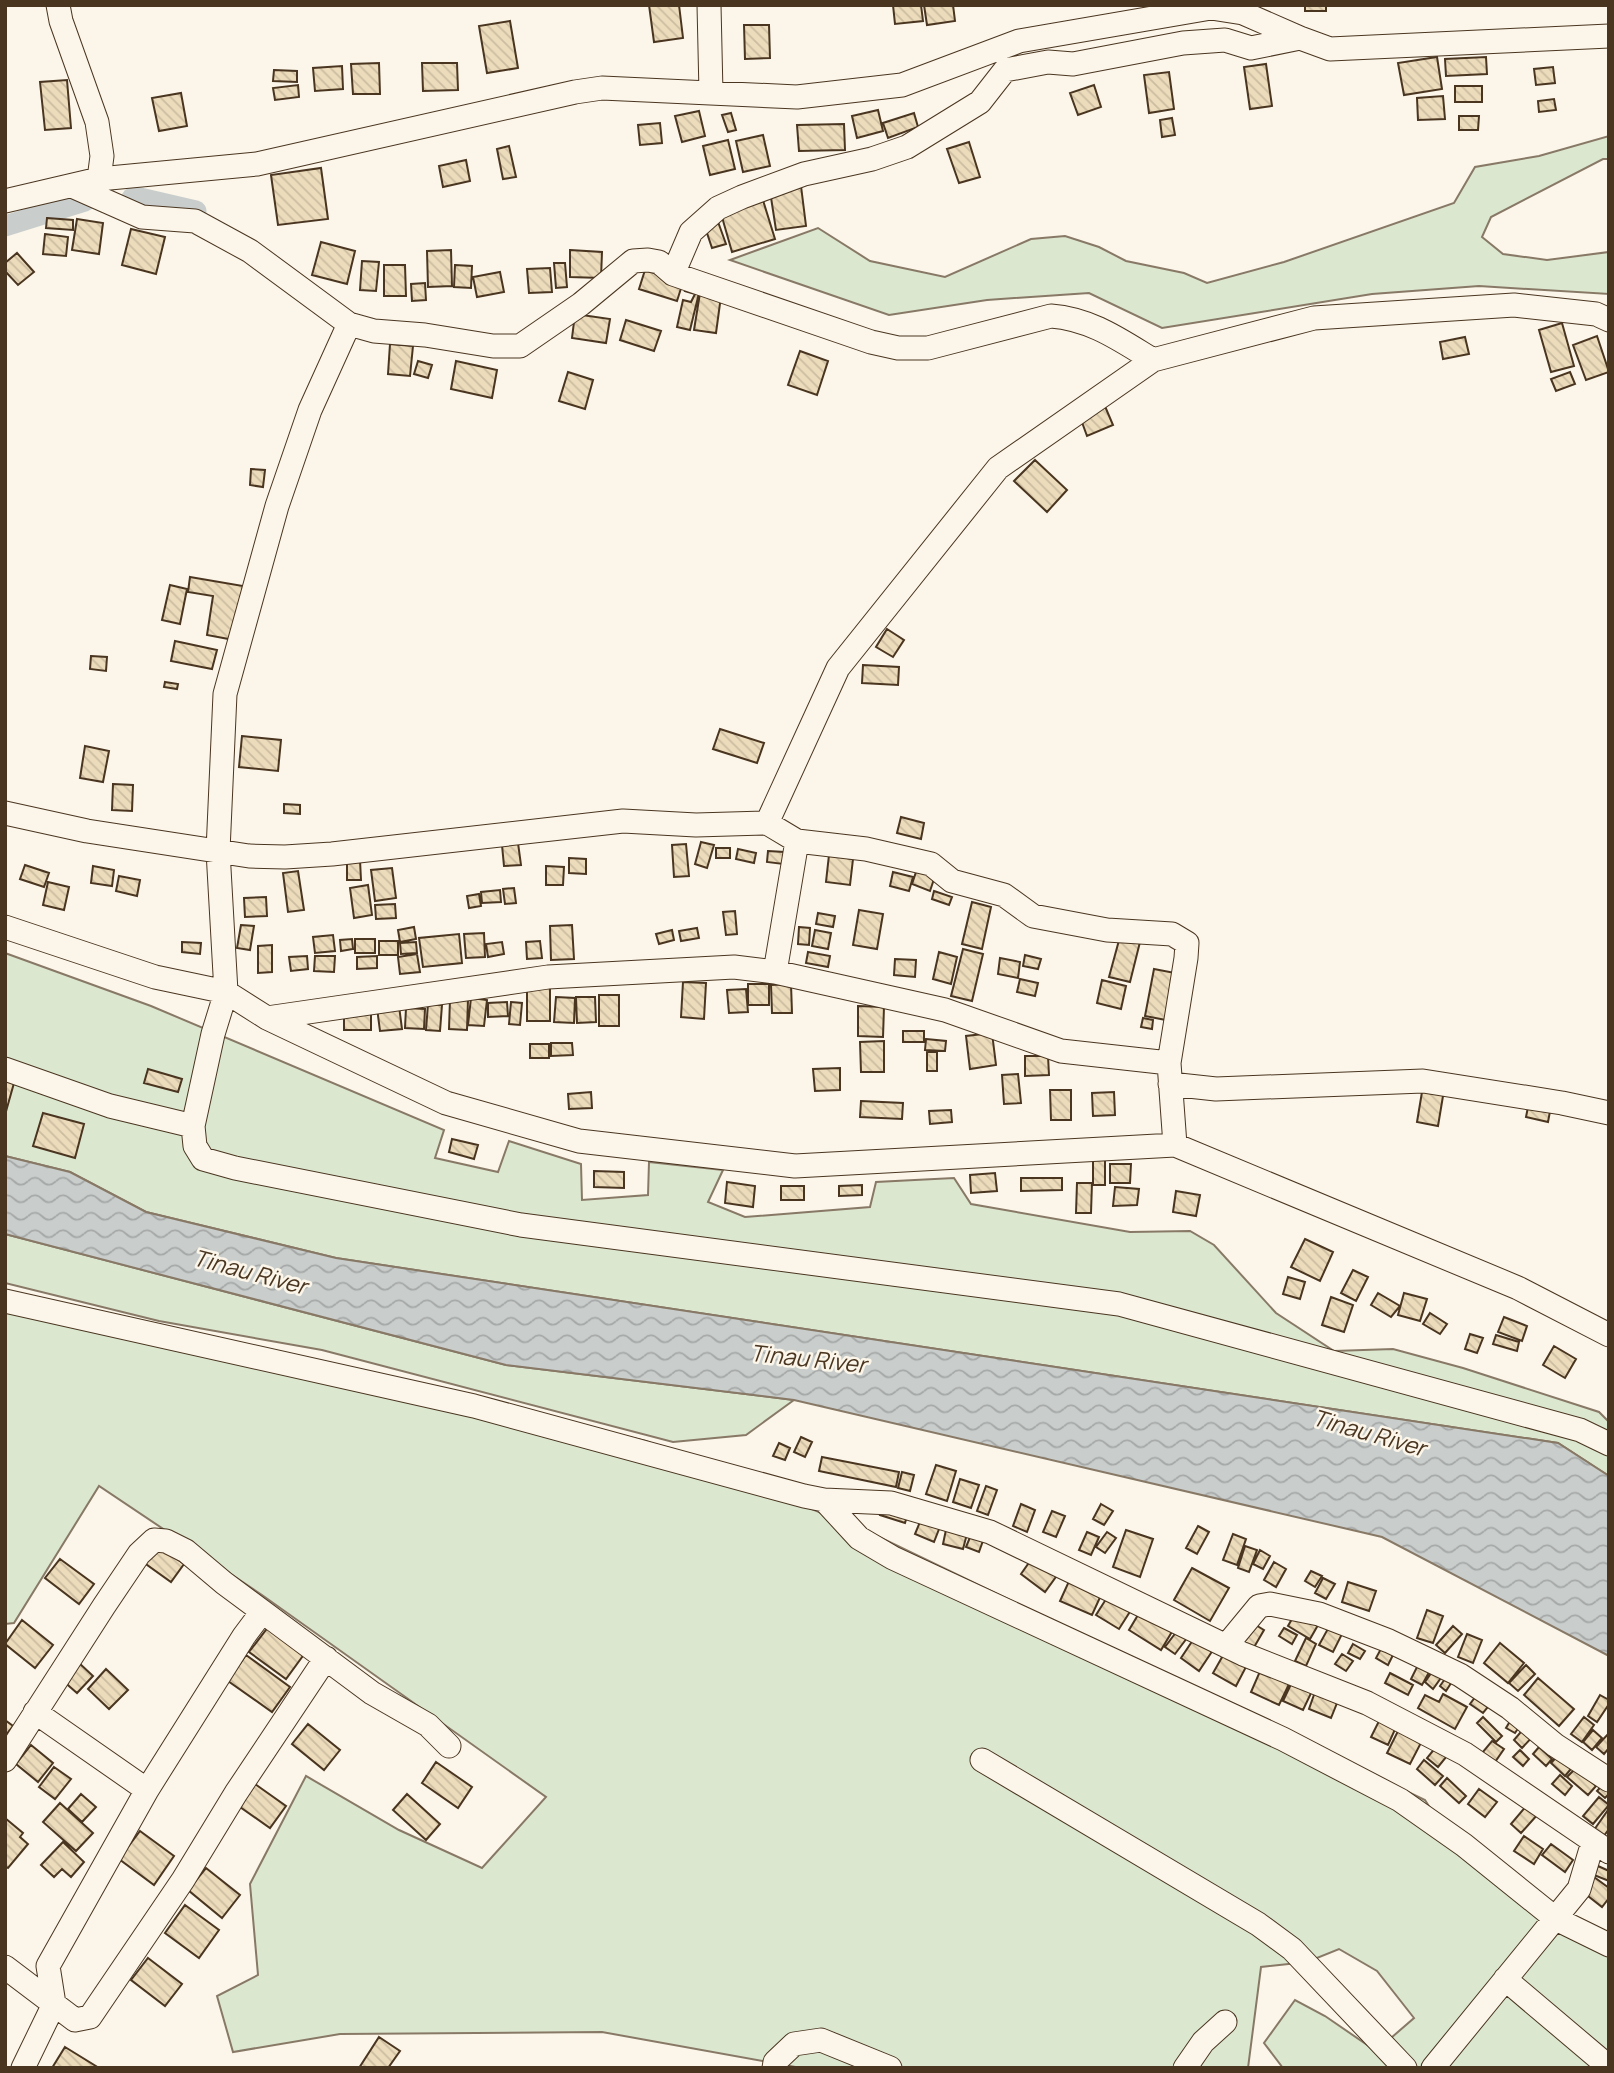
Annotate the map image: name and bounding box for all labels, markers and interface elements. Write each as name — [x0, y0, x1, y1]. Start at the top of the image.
water label: Tinau River — [190, 1240, 313, 1302]
water label: Tinau River — [748, 1336, 870, 1380]
water label: Tinau River — [1309, 1401, 1432, 1464]

